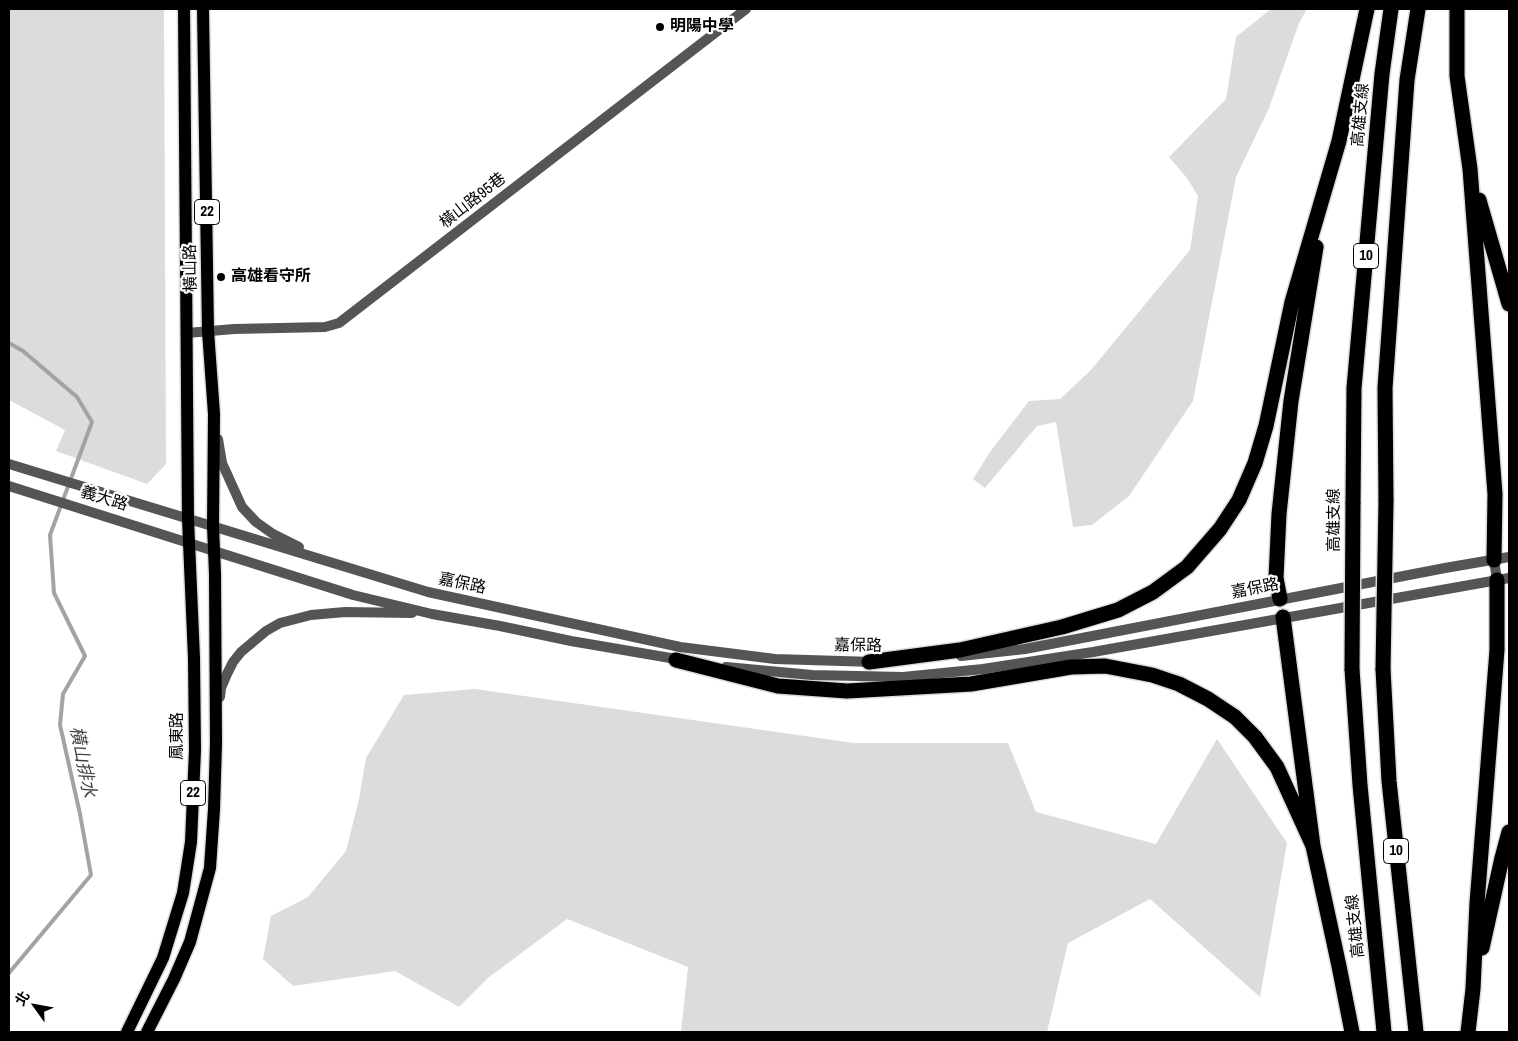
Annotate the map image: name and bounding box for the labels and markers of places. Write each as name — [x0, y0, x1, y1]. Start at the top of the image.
place label: 明陽中學 — [670, 17, 734, 37]
marker: 明陽中學 — [654, 21, 666, 33]
place label: 高雄看守所 — [231, 267, 311, 287]
marker: 高雄看守所 — [215, 271, 227, 283]

